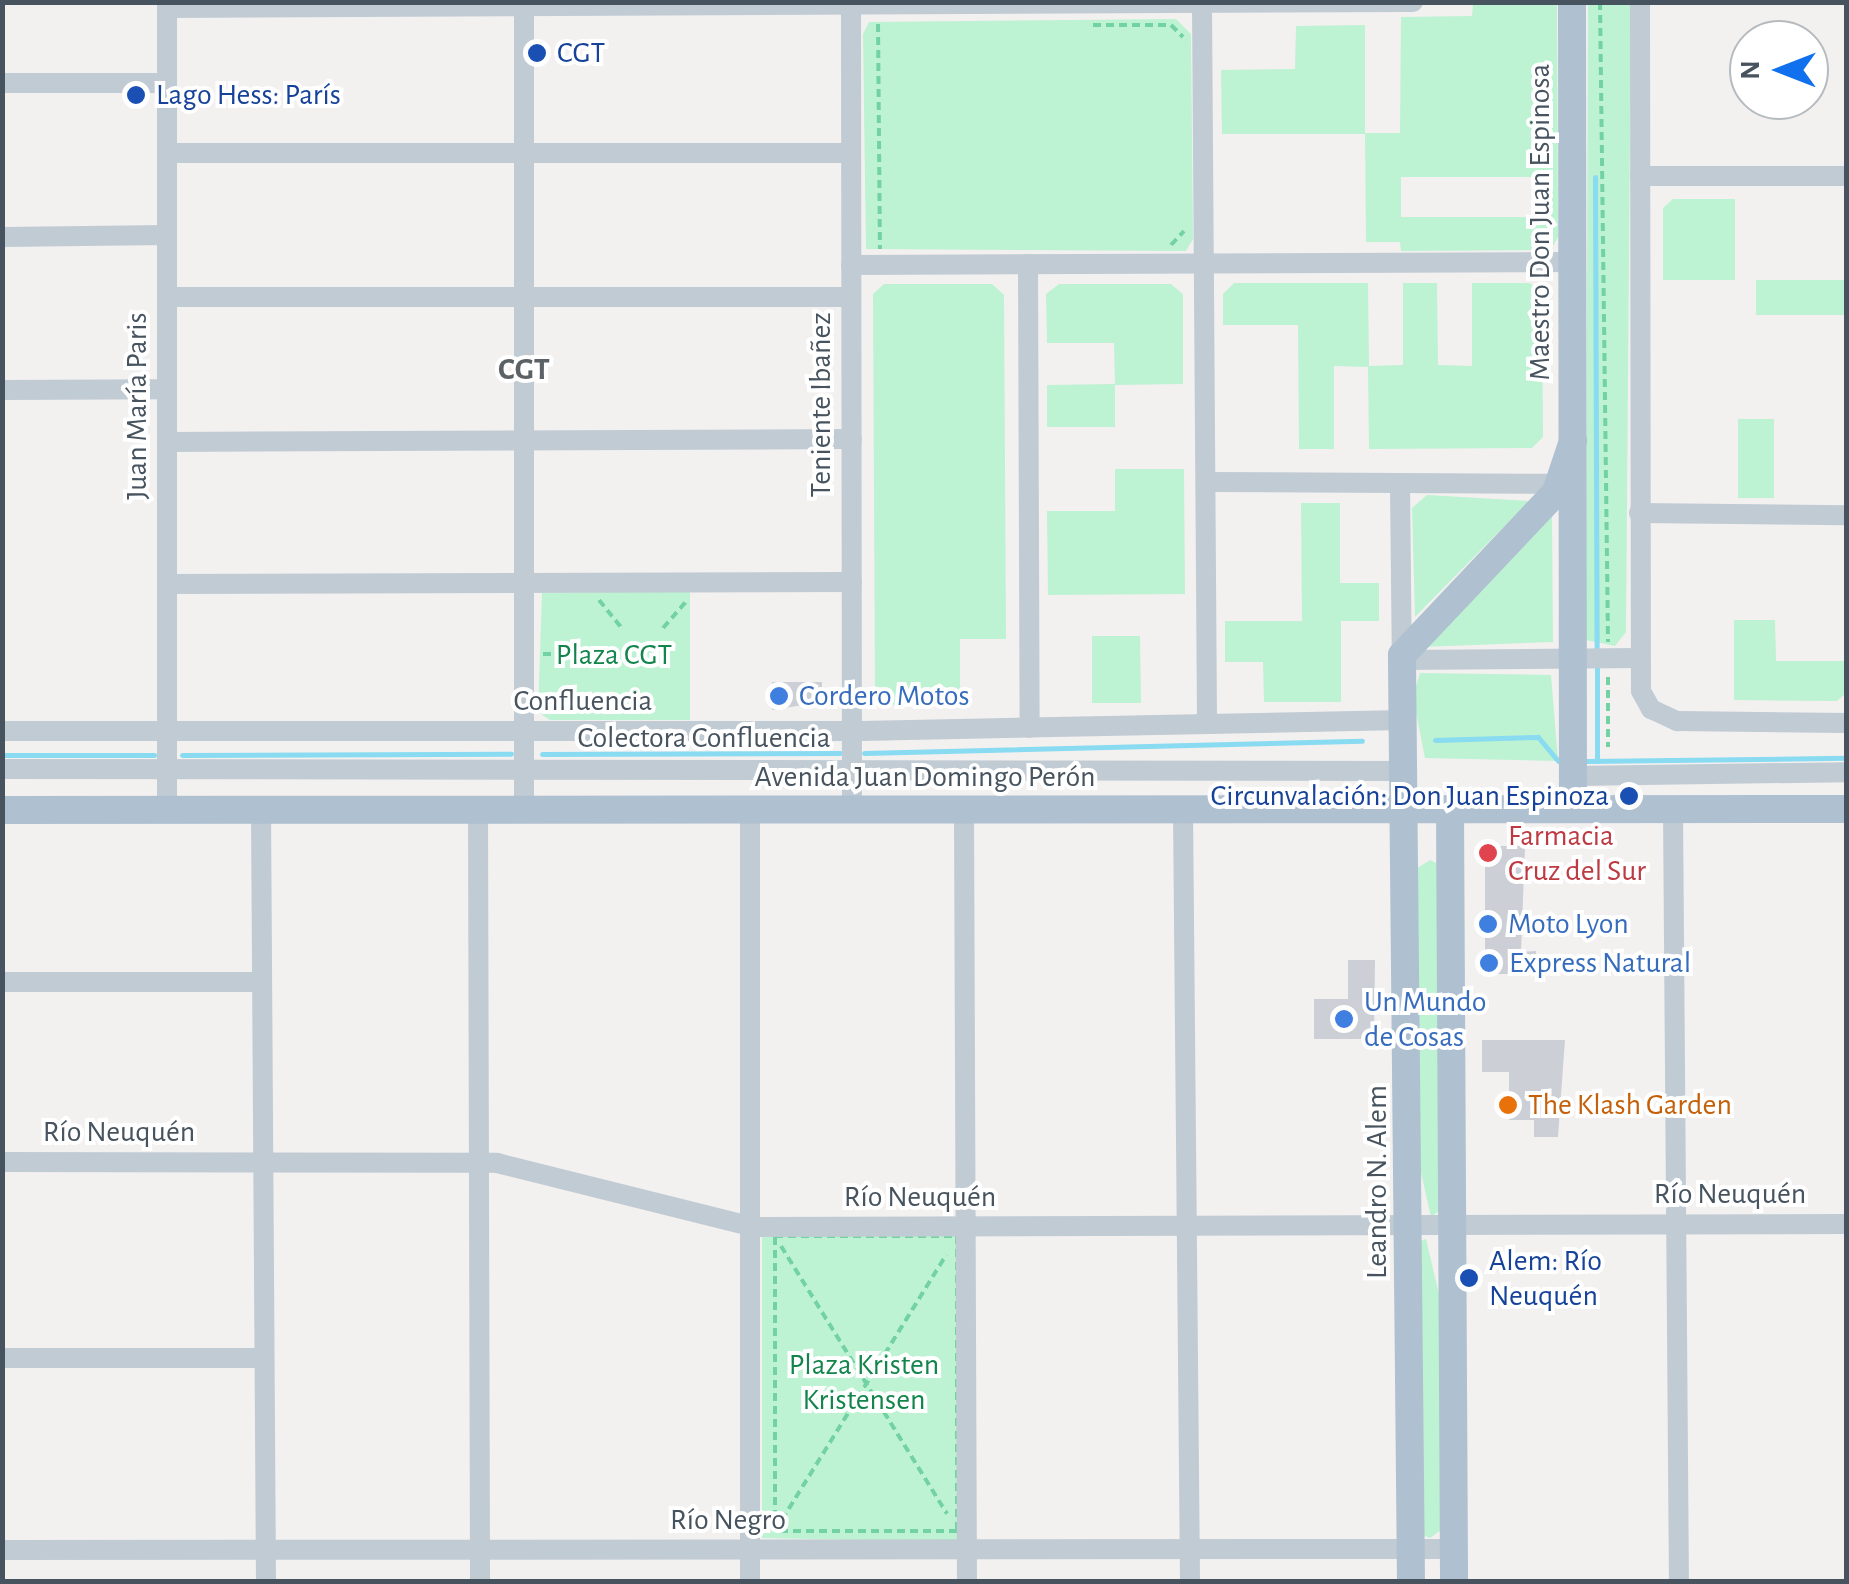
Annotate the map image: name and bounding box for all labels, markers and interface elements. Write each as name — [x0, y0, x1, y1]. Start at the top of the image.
north arrow — [1729, 20, 1829, 120]
place label: CGT — [557, 35, 605, 71]
marker: CGT — [526, 42, 548, 64]
text: N — [1737, 60, 1765, 80]
street label: Maestro Don Juan Espinosa — [1522, 64, 1558, 380]
place label: Lago Hess: París — [156, 77, 341, 113]
marker: Lago Hess: París — [125, 84, 147, 106]
street label: Juan María Paris — [119, 312, 155, 500]
street label: Teniente Ibañez — [803, 312, 839, 498]
district label: CGT — [498, 350, 550, 388]
park label: Plaza CGT — [556, 637, 672, 673]
place label: Cordero Motos — [799, 678, 970, 714]
street label: Confluencia — [514, 683, 652, 719]
marker: Cordero Motos — [768, 685, 790, 707]
street label: Colectora Confluencia — [577, 720, 831, 756]
street label: Avenida Juan Domingo Perón — [755, 759, 1095, 795]
place label: Circunvalación: Don Juan Espinoza — [1211, 778, 1609, 814]
marker: Circunvalación: Don Juan Espinoza — [1618, 785, 1640, 807]
place label: Farmacia Cruz del Sur — [1508, 818, 1646, 888]
marker: Farmacia Cruz del Sur — [1477, 842, 1499, 864]
place label: Moto Lyon — [1508, 906, 1629, 942]
marker: Moto Lyon — [1477, 913, 1499, 935]
place label: Express Natural — [1509, 945, 1691, 981]
marker: Express Natural — [1478, 952, 1500, 974]
place label: Un Mundo de Cosas — [1364, 984, 1486, 1054]
marker: Un Mundo de Cosas — [1333, 1008, 1355, 1030]
street label: Leandro N. Alem — [1359, 1085, 1395, 1279]
place label: The Klash Garden — [1528, 1087, 1732, 1123]
marker: The Klash Garden — [1497, 1094, 1519, 1116]
street label: Río Neuquén — [43, 1114, 195, 1150]
street label: Río Neuquén — [1654, 1176, 1806, 1212]
street label: Río Neuquén — [844, 1179, 996, 1215]
place label: Alem: Río Neuquén — [1489, 1243, 1602, 1314]
marker: Alem: Río Neuquén — [1458, 1267, 1480, 1289]
park label: Plaza Kristen Kristensen — [789, 1347, 939, 1418]
street label: Río Negro — [670, 1502, 786, 1538]

